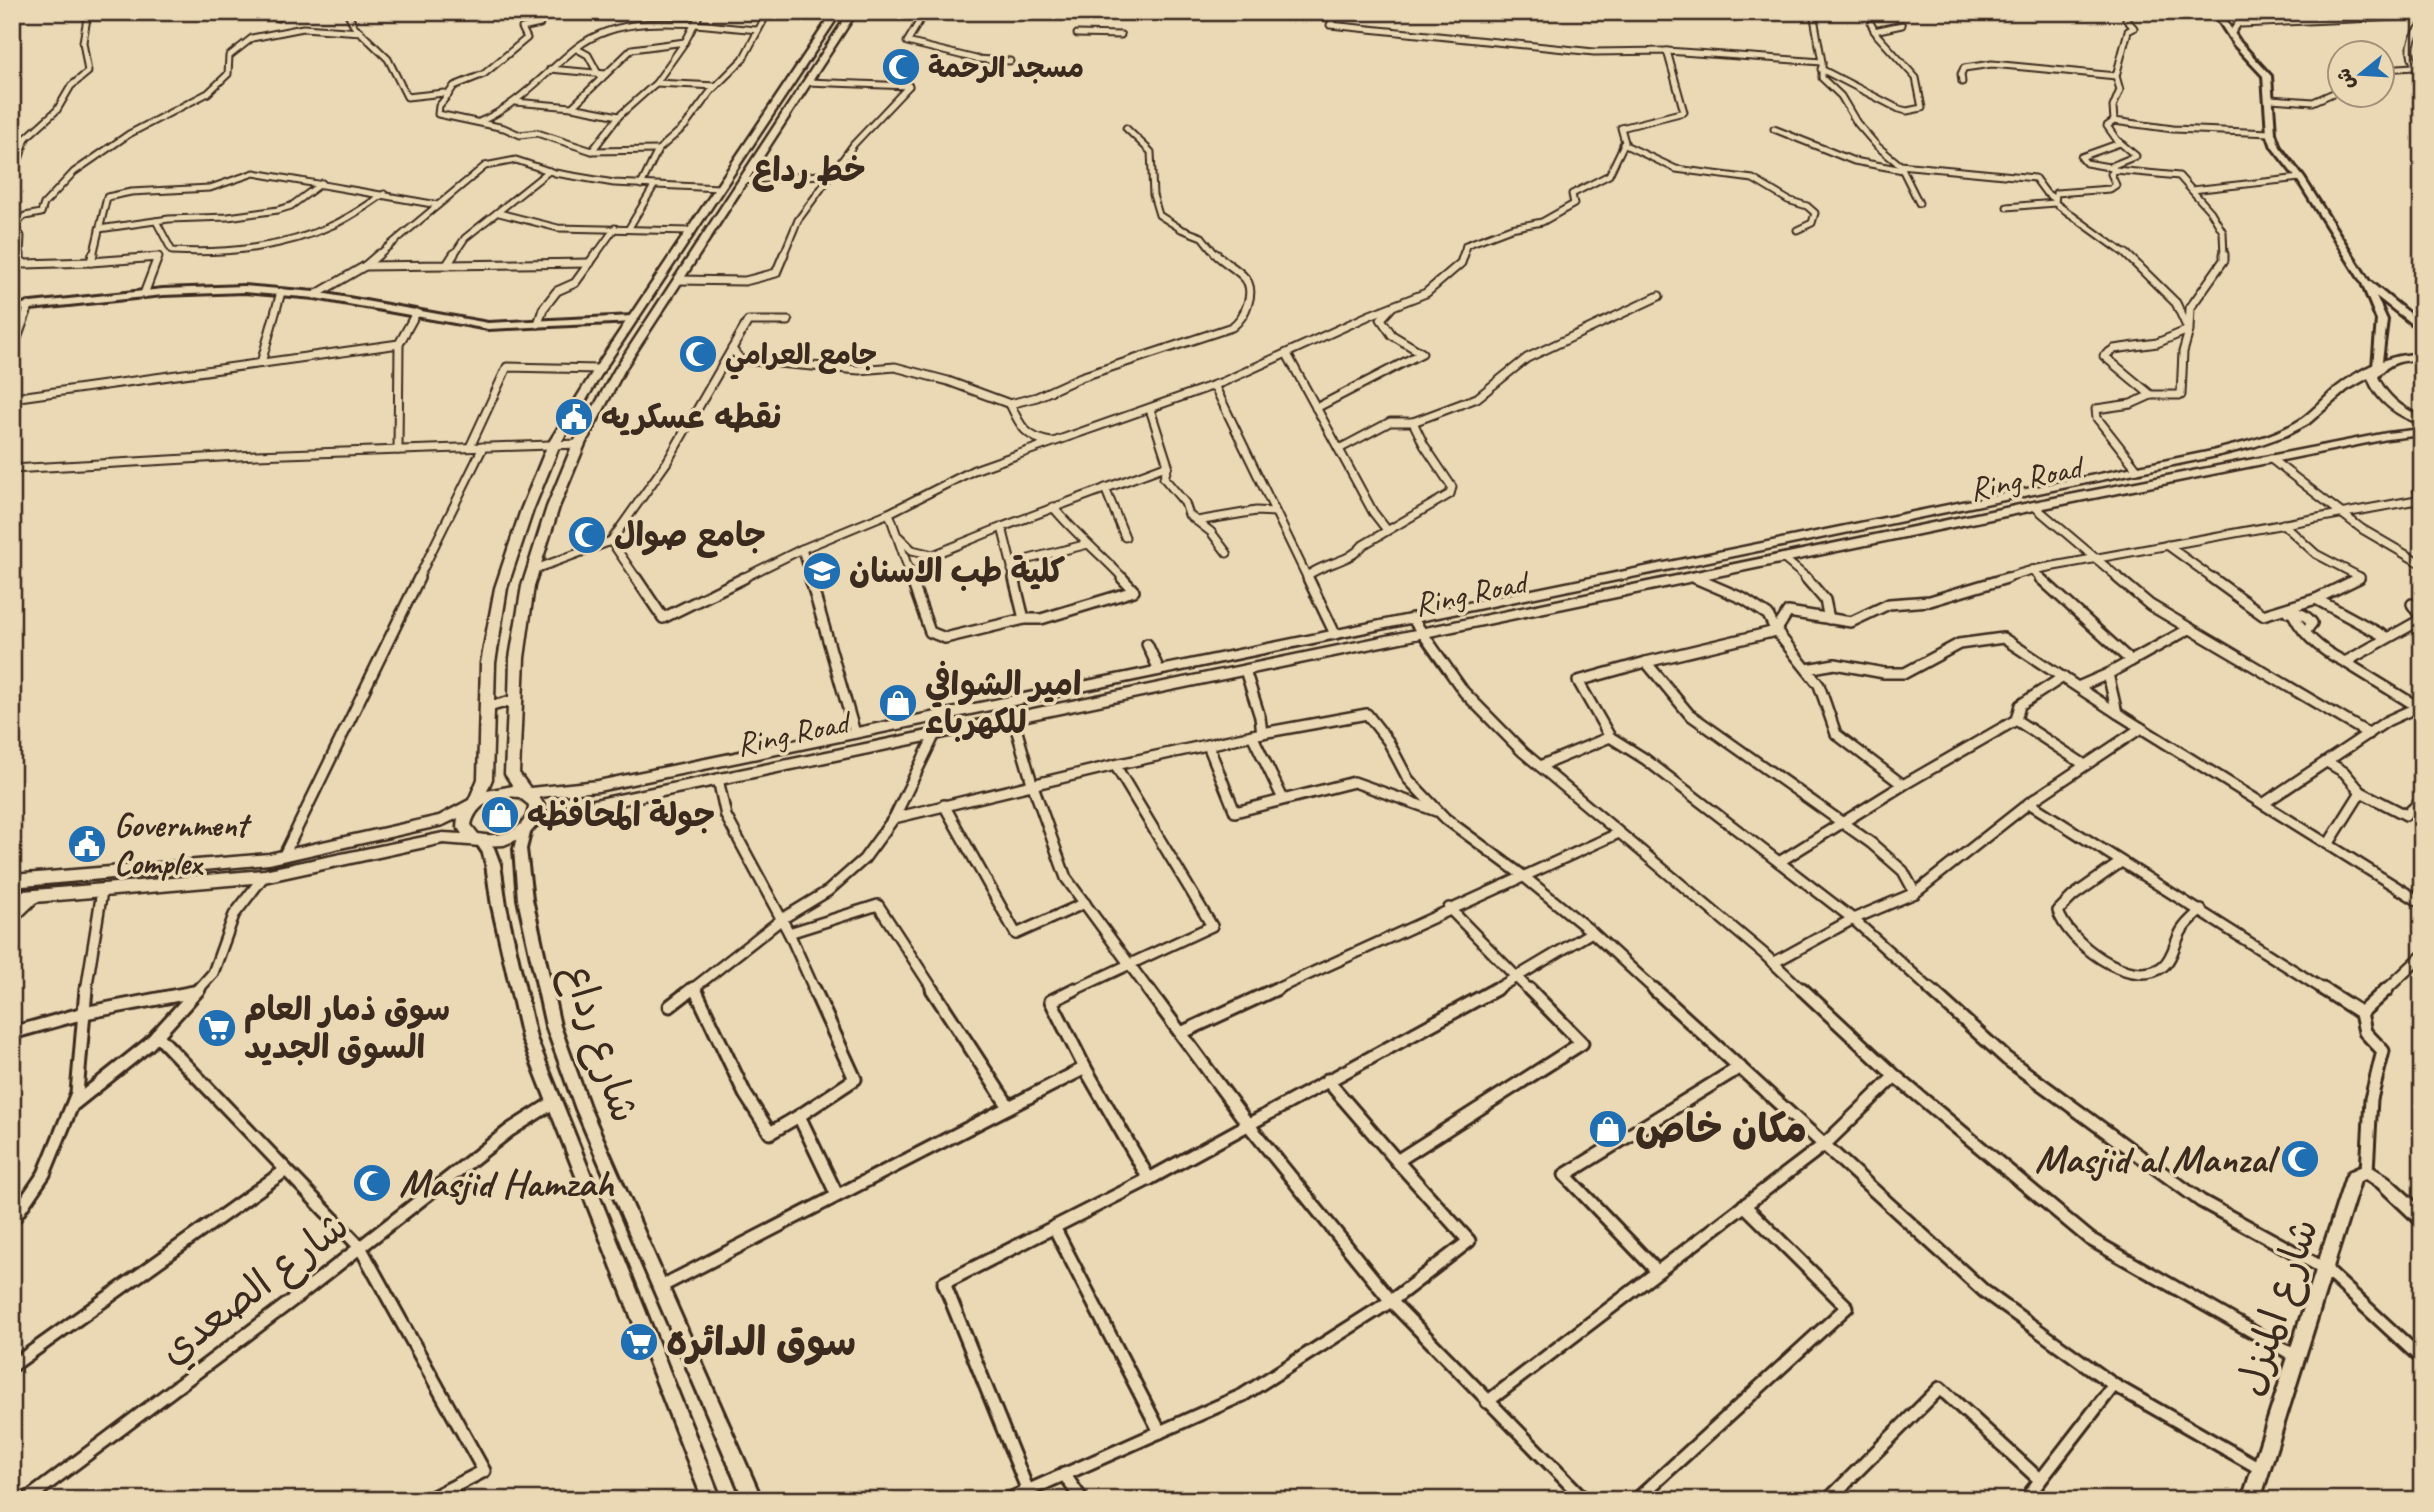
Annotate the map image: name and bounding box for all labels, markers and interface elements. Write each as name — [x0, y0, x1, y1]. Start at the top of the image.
north arrow — [2326, 38, 2396, 108]
mosque icon: مسجد الرحمة — [880, 46, 922, 88]
place label: مسجد الرحمة — [928, 50, 1084, 85]
text: ش — [2331, 65, 2360, 93]
district label: خط رداع — [752, 149, 866, 192]
mosque icon: جامع العرامي — [677, 333, 719, 375]
place label: جامع العرامي — [725, 337, 877, 380]
public building icon: نقطه عسكريه — [553, 396, 595, 438]
place label: نقطه عسكريه — [601, 396, 781, 438]
street label: Ring Road — [1965, 445, 2090, 510]
mosque icon: جامع صوال — [566, 514, 608, 556]
place label: جامع صوال — [614, 514, 766, 558]
school or university icon: كلية طب الاسنان — [801, 550, 843, 592]
place label: كلية طب الاسنان — [849, 550, 1065, 592]
street label: Ring Road — [1410, 560, 1535, 625]
place label: امير الشوافي للكهرباء — [925, 660, 1081, 743]
shop icon: امير الشوافي للكهرباء — [877, 682, 919, 724]
street label: Ring Road — [732, 700, 857, 765]
shop icon: جولة المحافظه — [479, 794, 521, 836]
place label: جولة المحافظه — [527, 794, 715, 836]
place label: Government Complex — [114, 804, 252, 884]
public building icon: Government Complex — [66, 823, 108, 865]
street label: شارع رداع — [550, 957, 650, 1129]
place label: سوق ذمار العام السوق الجديد — [244, 988, 450, 1068]
supermarket icon: سوق ذمار العام السوق الجديد — [196, 1007, 238, 1049]
place label: مكان خاص — [1635, 1104, 1807, 1154]
shop icon: مكان خاص — [1587, 1108, 1629, 1150]
place label: Masjid al Manzal — [2035, 1134, 2281, 1184]
mosque icon: Masjid al Manzal — [2279, 1138, 2321, 1180]
place label: Masjid Hamzah — [399, 1158, 615, 1208]
mosque icon: Masjid Hamzah — [351, 1162, 393, 1204]
street label: شارع الصعدي — [149, 1201, 360, 1378]
street label: شارع المنزل — [2225, 1212, 2331, 1403]
place label: سوق الدائره — [666, 1317, 856, 1367]
supermarket icon: سوق الدائره — [618, 1321, 660, 1363]

